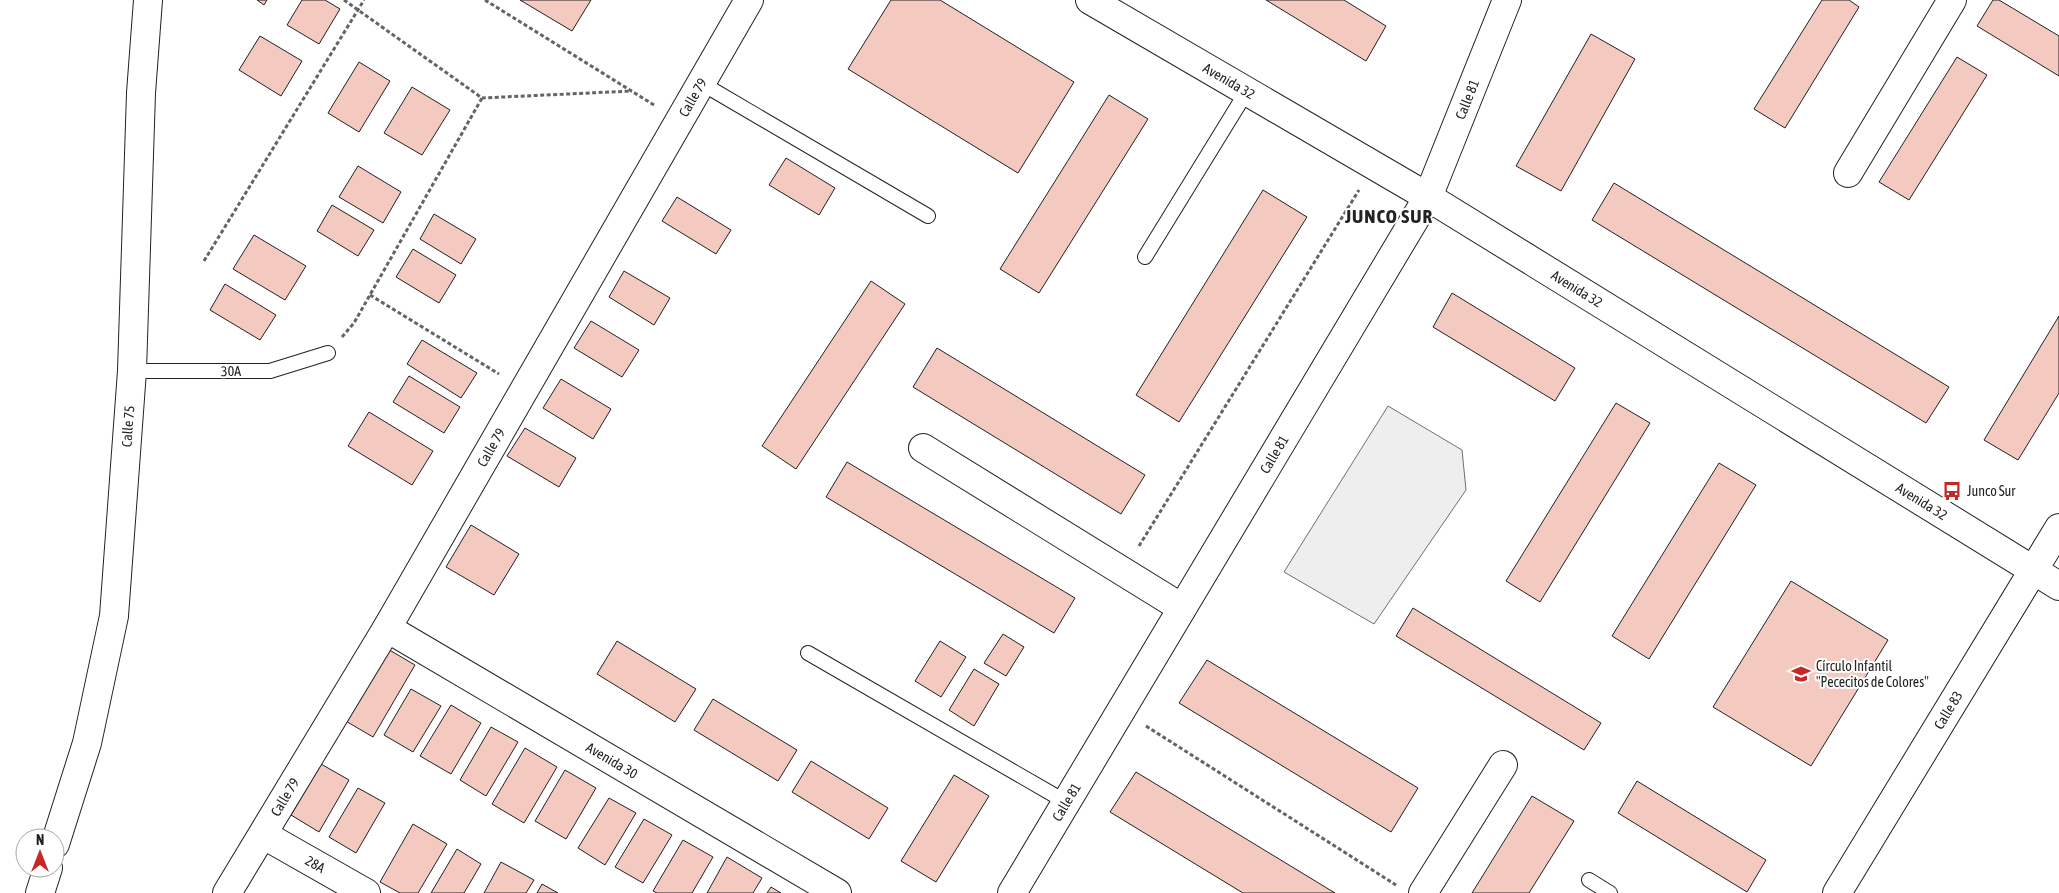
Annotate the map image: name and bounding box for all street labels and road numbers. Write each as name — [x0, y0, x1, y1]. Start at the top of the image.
street label: Avenida 32 — [1200, 60, 1258, 102]
street label: Calle 79 — [676, 75, 710, 119]
street label: Calle 81 — [1452, 77, 1482, 122]
street label: Avenida 32 — [1548, 267, 1605, 311]
street label: 30A — [221, 363, 241, 379]
street label: Calle 75 — [118, 405, 137, 448]
street label: Calle 79 — [474, 425, 508, 469]
street label: Calle 81 — [1257, 432, 1292, 476]
street label: Avenida 32 — [1893, 480, 1950, 523]
street label: Calle 83 — [1931, 688, 1966, 732]
street label: Avenida 30 — [583, 739, 641, 782]
street label: Calle 79 — [267, 775, 302, 819]
street label: Calle 81 — [1049, 780, 1084, 824]
street label: 28A — [303, 852, 328, 876]

